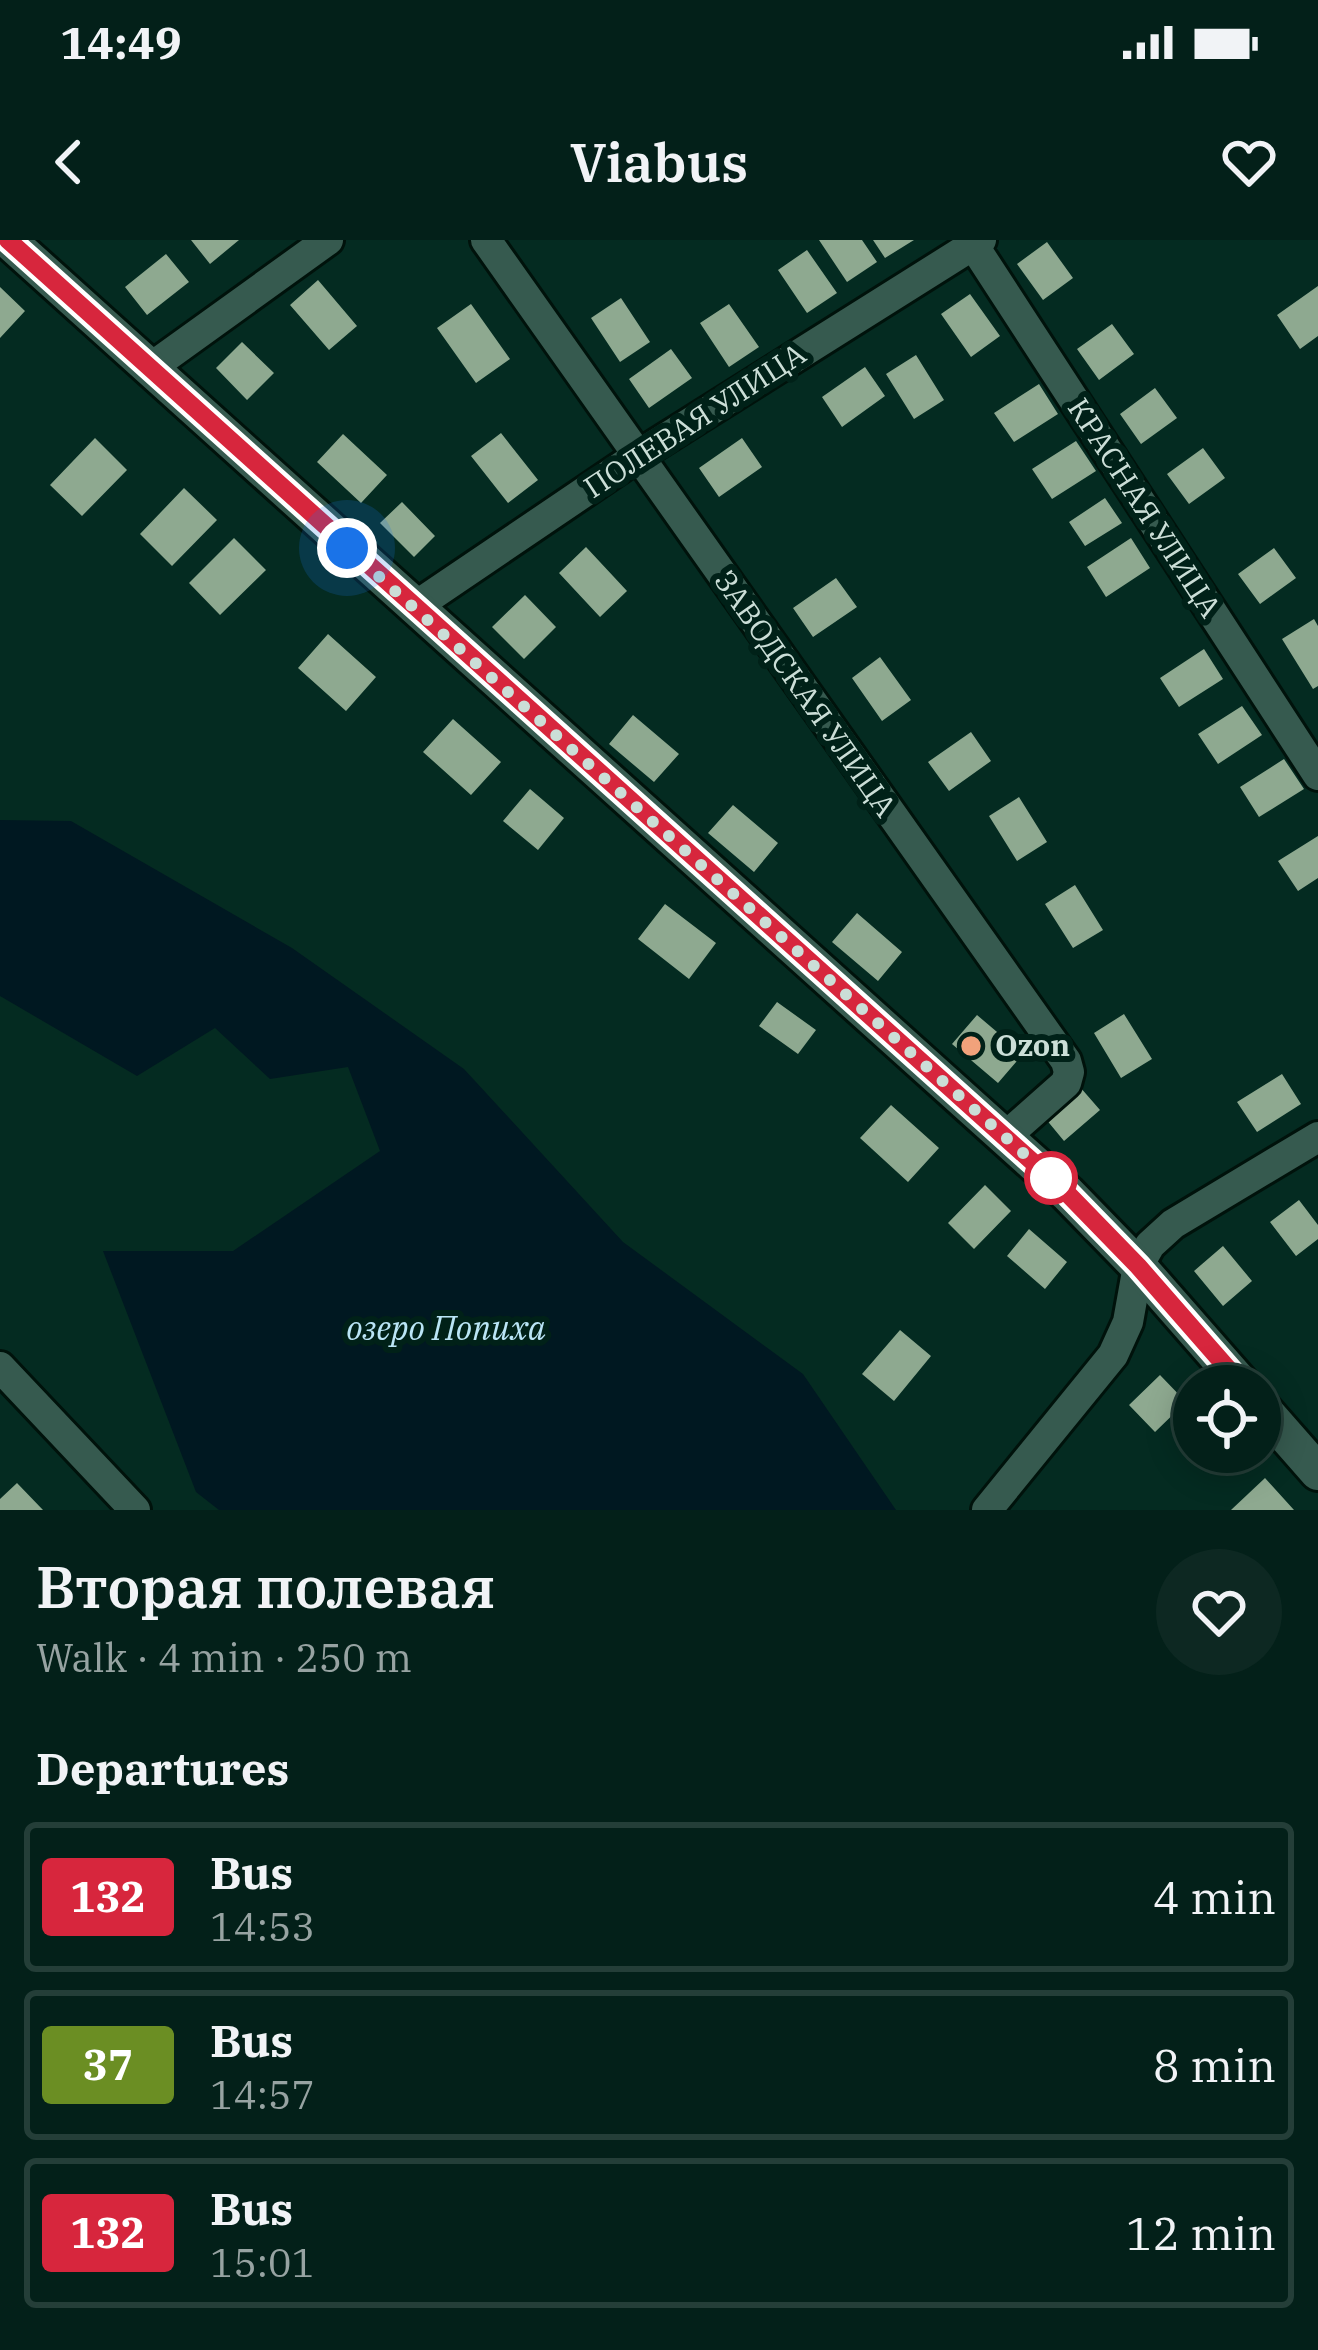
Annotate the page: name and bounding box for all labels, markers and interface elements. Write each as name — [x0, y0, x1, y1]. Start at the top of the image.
text: 14:49 — [60, 13, 182, 71]
text: Viabus — [570, 127, 748, 197]
icon: back — [36, 129, 102, 195]
icon: heart — [1216, 129, 1282, 195]
street label: ПОЛЕВАЯ УЛИЦА — [576, 333, 813, 506]
street label: КРАСНАЯ УЛИЦА — [1060, 390, 1231, 625]
your location — [317, 518, 377, 578]
street label: ЗАВОДСКАЯ УЛИЦА — [706, 562, 906, 824]
place label: Ozon — [995, 1025, 1070, 1064]
marker: Ozon — [958, 1033, 984, 1059]
unlabelled marker — [1026, 1153, 1076, 1203]
water label: озеро Попиха — [346, 1306, 546, 1349]
map controls — [1173, 1365, 1281, 1473]
button: locate — [1173, 1365, 1281, 1473]
button: heart — [1156, 1549, 1282, 1675]
text: Вторая полевая — [36, 1550, 495, 1624]
text: Walk · 4 min · 250 m — [36, 1632, 412, 1683]
text: Departures — [36, 1739, 289, 1797]
text: Bus — [210, 1843, 293, 1901]
text: 4 min — [1153, 1868, 1276, 1926]
text: 132 — [70, 1869, 146, 1924]
text: 14:53 — [210, 1901, 315, 1952]
text: Bus — [210, 2011, 293, 2069]
text: 8 min — [1153, 2036, 1276, 2094]
text: 37 — [83, 2037, 133, 2092]
text: 14:57 — [210, 2069, 315, 2120]
text: Bus — [210, 2179, 293, 2237]
text: 12 min — [1126, 2204, 1276, 2262]
text: 132 — [70, 2205, 146, 2260]
text: 15:01 — [210, 2237, 315, 2288]

